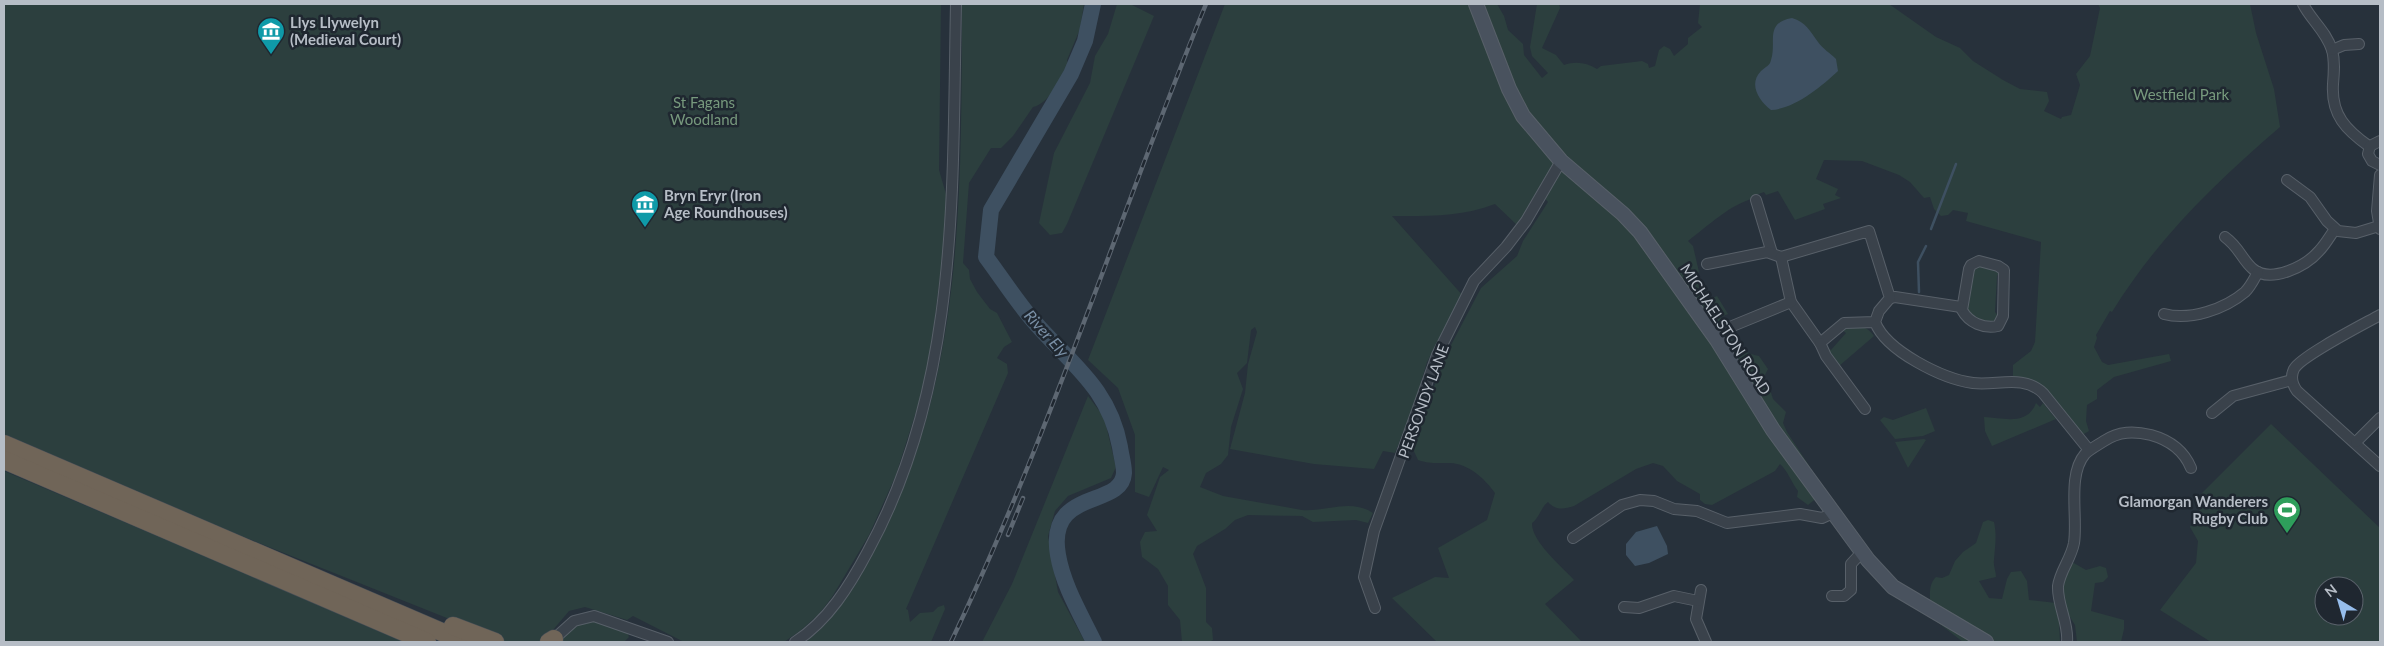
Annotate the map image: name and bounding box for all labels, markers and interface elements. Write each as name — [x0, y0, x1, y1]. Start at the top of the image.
place label: Llys Llywelyn (Medieval Court) — [290, 13, 401, 48]
museum icon: Llys Llywelyn (Medieval Court) — [256, 16, 286, 55]
park label: Westfield Park — [2133, 85, 2229, 103]
park label: St Fagans Woodland — [670, 93, 738, 128]
place label: Bryn Eryr (Iron Age Roundhouses) — [663, 186, 788, 221]
museum icon: Bryn Eryr (Iron Age Roundhouses) — [630, 189, 660, 228]
street label: MICHAELSTON ROAD — [1677, 260, 1775, 398]
water label: River Ely — [1021, 306, 1073, 361]
street label: PERSONDY LANE — [1394, 342, 1452, 460]
place label: Glamorgan Wanderers Rugby Club — [2119, 492, 2268, 527]
sports icon: Glamorgan Wanderers Rugby Club — [2272, 495, 2302, 534]
north arrow — [2314, 576, 2364, 626]
text: N — [2321, 580, 2340, 600]

